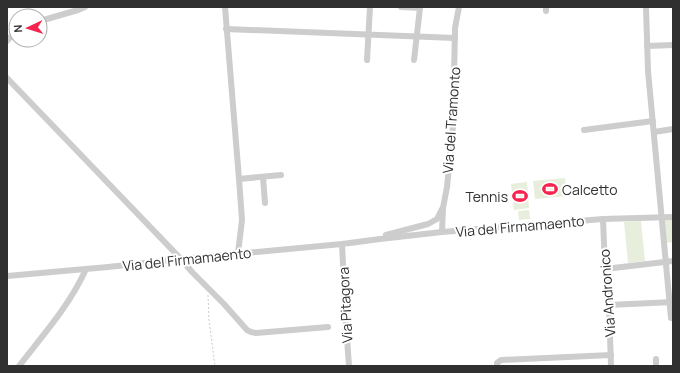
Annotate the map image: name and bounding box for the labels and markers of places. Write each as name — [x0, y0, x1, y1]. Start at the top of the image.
sports icon: Calcetto — [541, 180, 559, 198]
place label: Calcetto — [562, 180, 617, 199]
place label: Tennis — [466, 187, 508, 206]
sports icon: Tennis — [511, 187, 529, 205]

